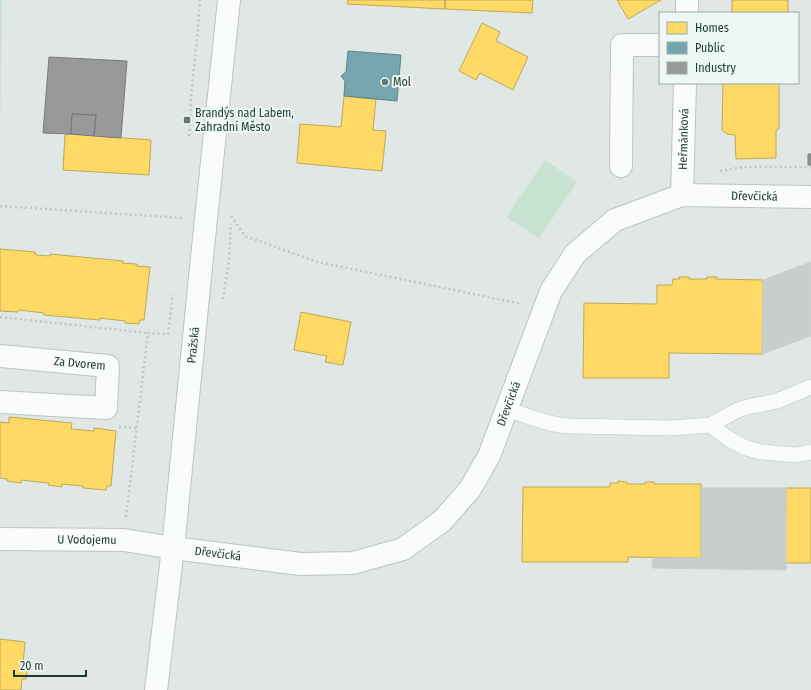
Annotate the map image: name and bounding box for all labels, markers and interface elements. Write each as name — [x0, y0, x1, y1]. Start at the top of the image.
legend — [659, 12, 799, 84]
text: Homes — [695, 21, 729, 35]
text: Public — [695, 41, 725, 55]
text: Industry — [695, 61, 736, 75]
place label: Mol — [393, 75, 411, 89]
marker: Mol — [380, 77, 390, 87]
place label: Brandýs nad Labem, Zahradní Město — [195, 106, 294, 134]
street label: Heřmánková — [676, 108, 691, 170]
marker: Brandýs nad Labem, Zahradní Město — [182, 115, 192, 125]
street label: Dřevčická — [731, 189, 778, 203]
street label: Pražská — [184, 326, 202, 364]
street label: Za Dvorem — [53, 354, 106, 373]
street label: Dřevčická — [494, 379, 523, 428]
street label: U Vodojemu — [57, 532, 117, 547]
street label: Dřevčická — [194, 544, 242, 563]
scale bar — [14, 652, 86, 678]
text: 20 m — [20, 659, 44, 673]

